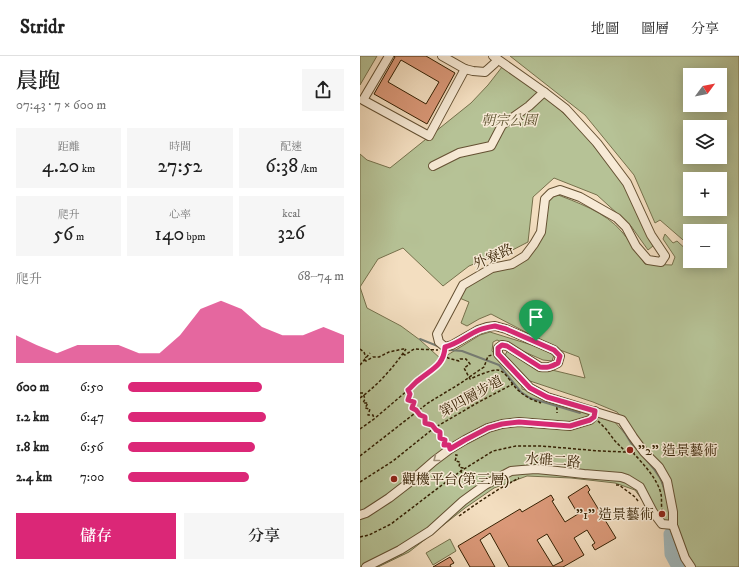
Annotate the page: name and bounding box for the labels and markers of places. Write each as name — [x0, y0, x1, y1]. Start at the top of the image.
pin — [519, 300, 553, 341]
place label: "2" 造景藝術 — [638, 442, 718, 460]
marker: "2" 造景藝術 — [625, 445, 635, 455]
place label: 觀機平台(第三層) — [402, 471, 510, 489]
marker: 觀機平台(第三層) — [389, 474, 399, 484]
place label: "1" 造景藝術 — [576, 506, 654, 524]
marker: "1" 造景藝術 — [657, 509, 667, 519]

